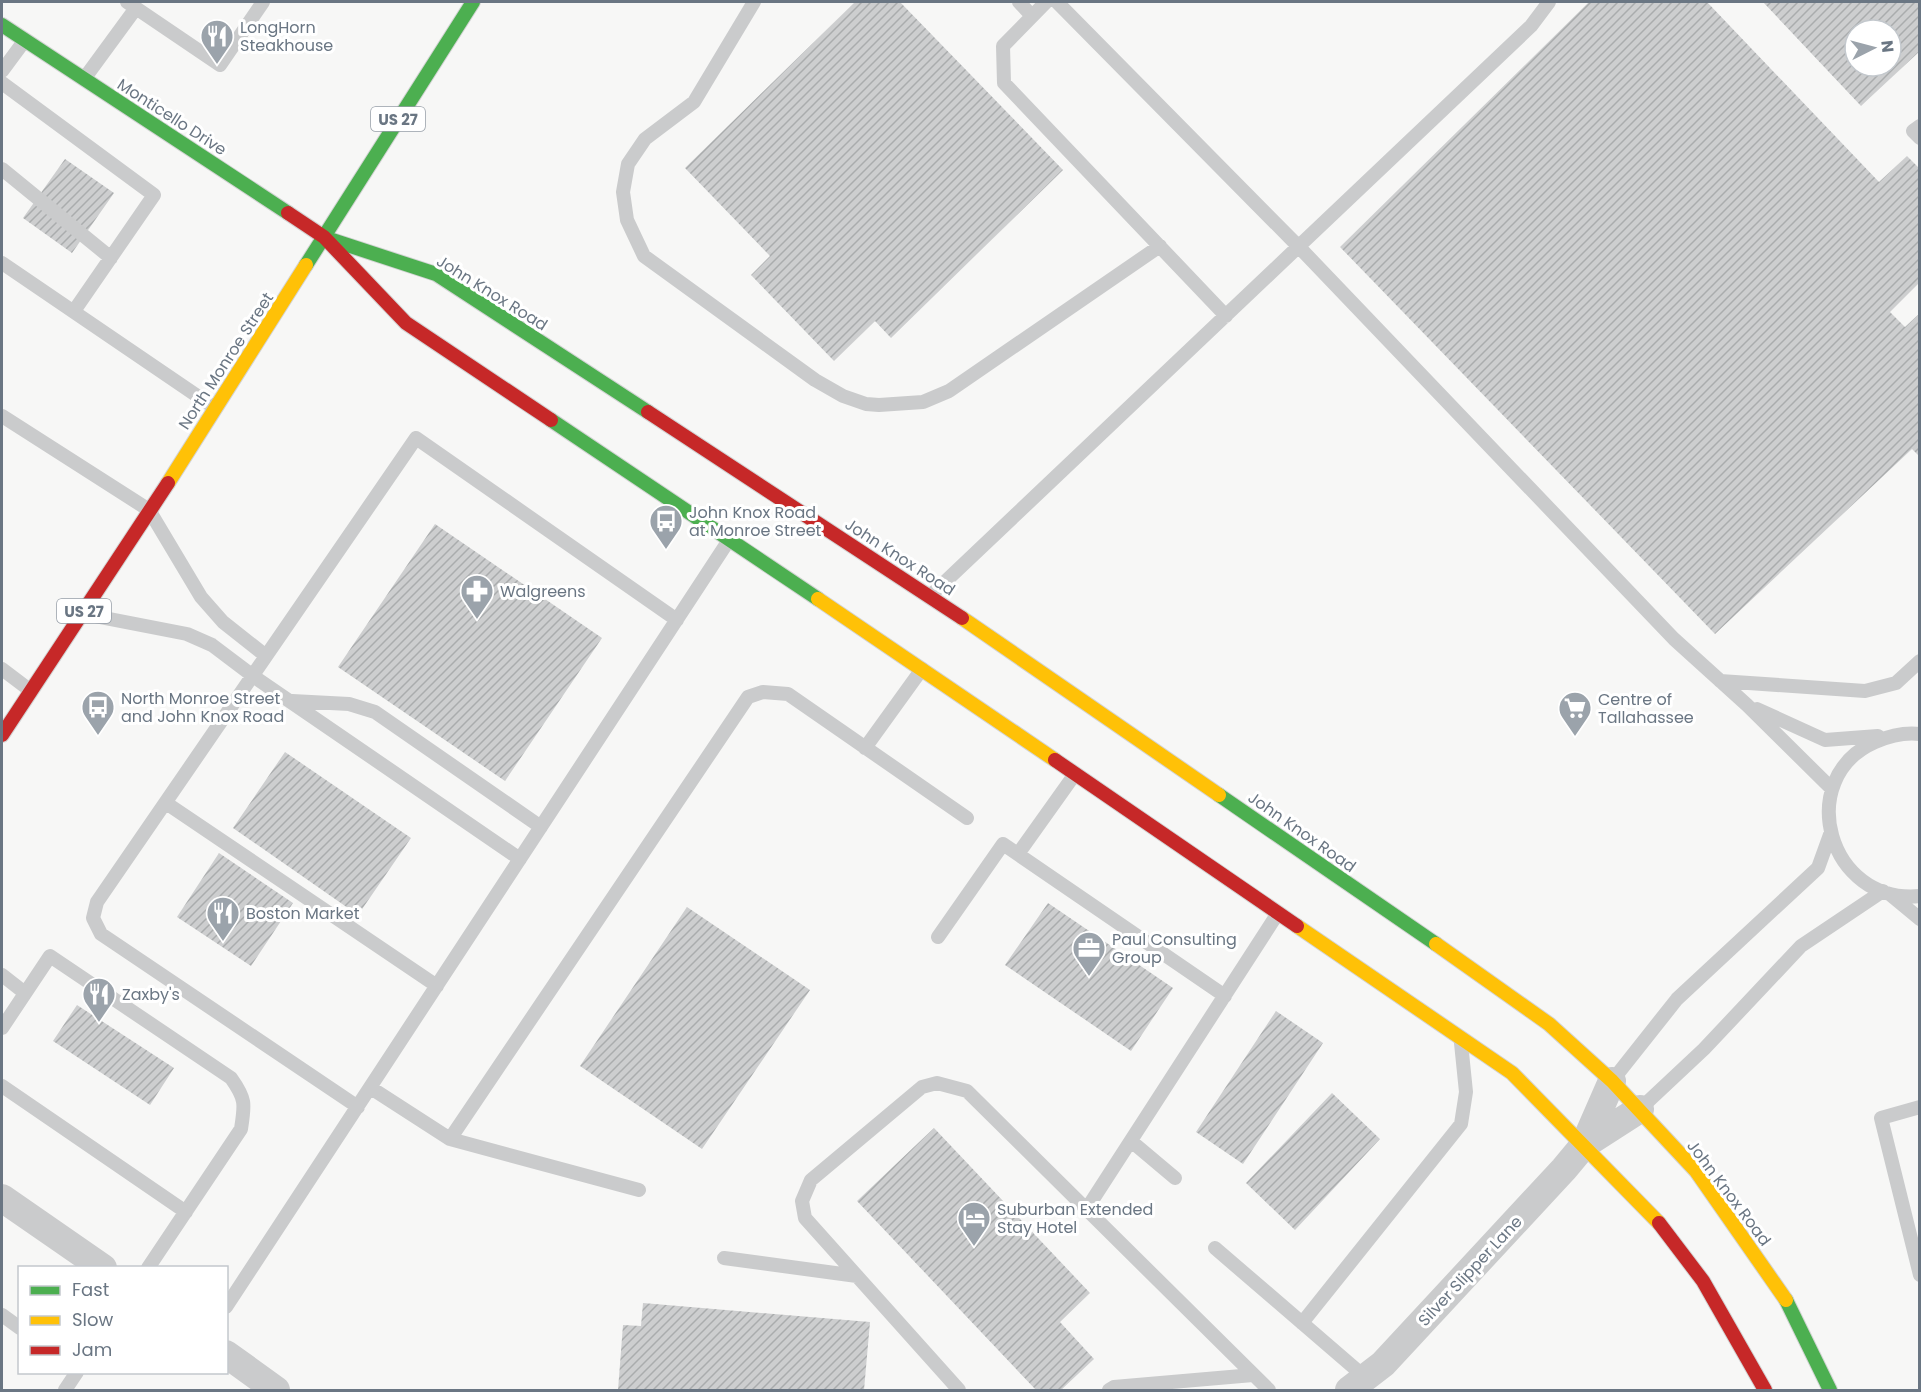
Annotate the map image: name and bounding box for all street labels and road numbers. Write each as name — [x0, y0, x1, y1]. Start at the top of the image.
street label: Monticello Drive — [113, 73, 231, 161]
road number: US 27 — [371, 107, 425, 131]
street label: John Knox Road — [432, 250, 552, 336]
street label: North Monroe Street — [173, 288, 279, 434]
street label: John Knox Road — [840, 513, 960, 601]
road number: US 27 — [57, 599, 111, 623]
street label: John Knox Road — [1243, 786, 1361, 878]
street label: John Knox Road — [1682, 1135, 1776, 1251]
street label: Silver Slipper Lane — [1413, 1211, 1527, 1331]

